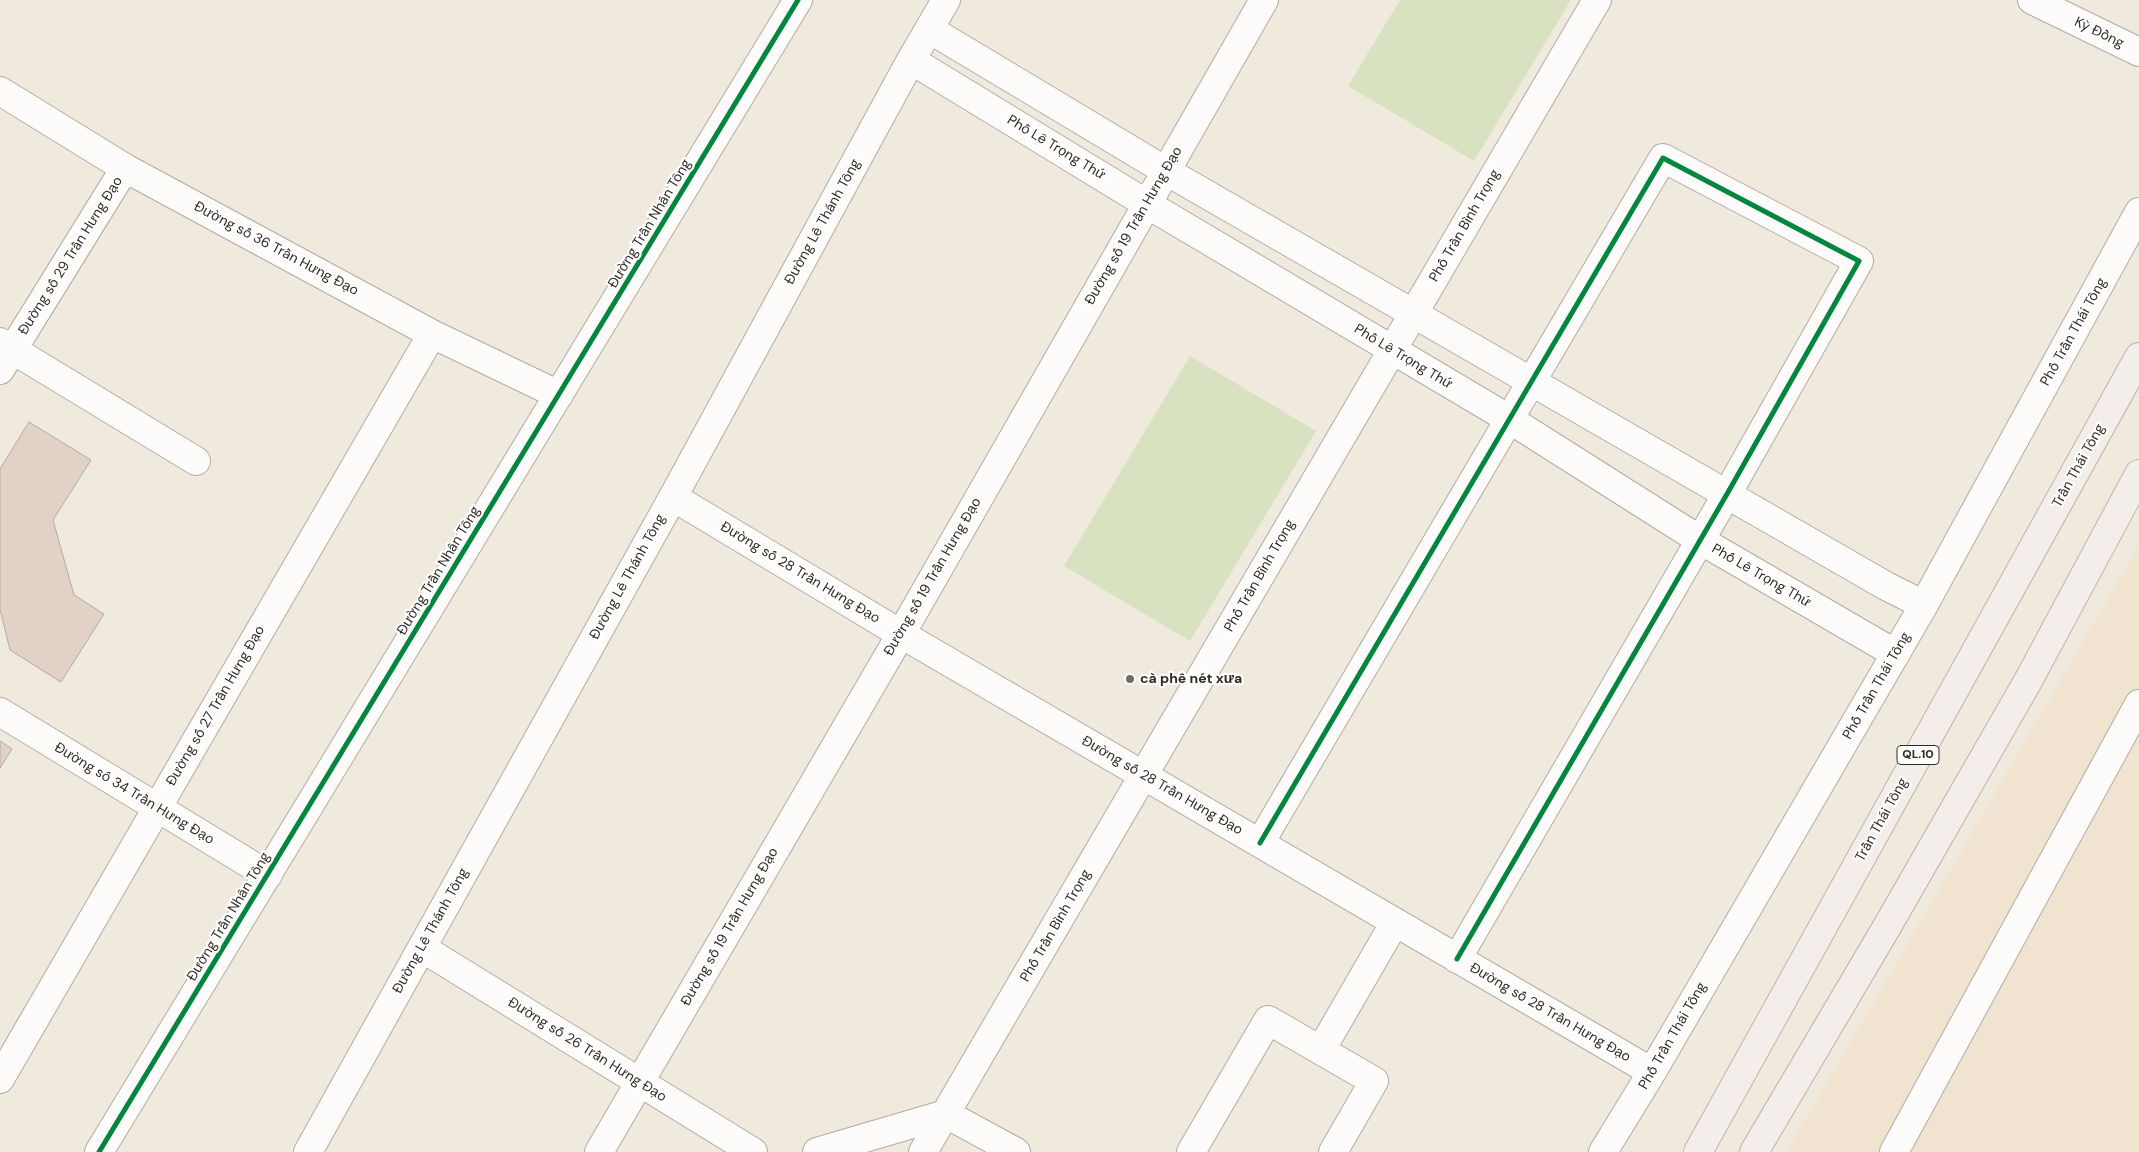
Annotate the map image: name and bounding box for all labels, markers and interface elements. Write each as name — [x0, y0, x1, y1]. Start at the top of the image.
street label: Kỳ Đồng — [2071, 14, 2127, 52]
street label: Phố Lê Trọng Thứ — [1004, 112, 1108, 184]
street label: Đường số 19 Trần Hưng Đạo — [1082, 144, 1186, 308]
street label: Đường Trần Nhân Tông — [605, 156, 695, 292]
street label: Đường Lê Thánh Tông — [782, 156, 864, 288]
street label: Phố Trần Bình Trọng — [1426, 167, 1504, 285]
street label: Đường số 29 Trần Hưng Đạo — [15, 174, 127, 338]
street label: Đường số 36 Trần Hưng Đạo — [191, 198, 361, 300]
street label: Phố Trần Thái Tông — [2037, 275, 2111, 389]
street label: Phố Lê Trọng Thứ — [1351, 321, 1455, 393]
street label: Trần Thái Tông — [2049, 421, 2109, 511]
street label: Đường số 19 Trần Hưng Đạo — [881, 495, 985, 659]
street label: Đường Trần Nhân Tông — [394, 503, 484, 639]
street label: Đường Lê Thánh Tông — [587, 511, 669, 643]
street label: Phố Trần Bình Trọng — [1221, 517, 1299, 635]
street label: Đường số 28 Trần Hưng Đạo — [717, 519, 883, 627]
street label: Phố Lê Trọng Thứ — [1708, 541, 1814, 611]
street label: Đường số 27 Trần Hưng Đạo — [163, 623, 269, 789]
street label: Phố Trần Thái Tông — [1839, 629, 1915, 743]
place label: cà phê nét xưa — [1140, 671, 1242, 687]
marker: cà phê nét xưa — [1124, 673, 1136, 685]
street label: Đường số 28 Trần Hưng Đạo — [1078, 733, 1246, 839]
street label: Đường số 34 Trần Hưng Đạo — [51, 739, 217, 849]
road number: QL.10 — [1897, 746, 1939, 764]
street label: Trần Thái Tông — [1852, 775, 1912, 865]
street label: Đường số 19 Trần Hưng Đạo — [678, 845, 782, 1009]
street label: Đường Trần Nhân Tông — [184, 849, 274, 985]
street label: Đường Lê Thánh Tông — [390, 865, 472, 997]
street label: Phố Trần Bình Trọng — [1017, 867, 1095, 985]
street label: Đường số 28 Trần Hưng Đạo — [1466, 960, 1634, 1066]
street label: Phố Trần Thái Tông — [1635, 979, 1711, 1093]
street label: Đường số 26 Trần Hưng Đạo — [505, 994, 669, 1106]

